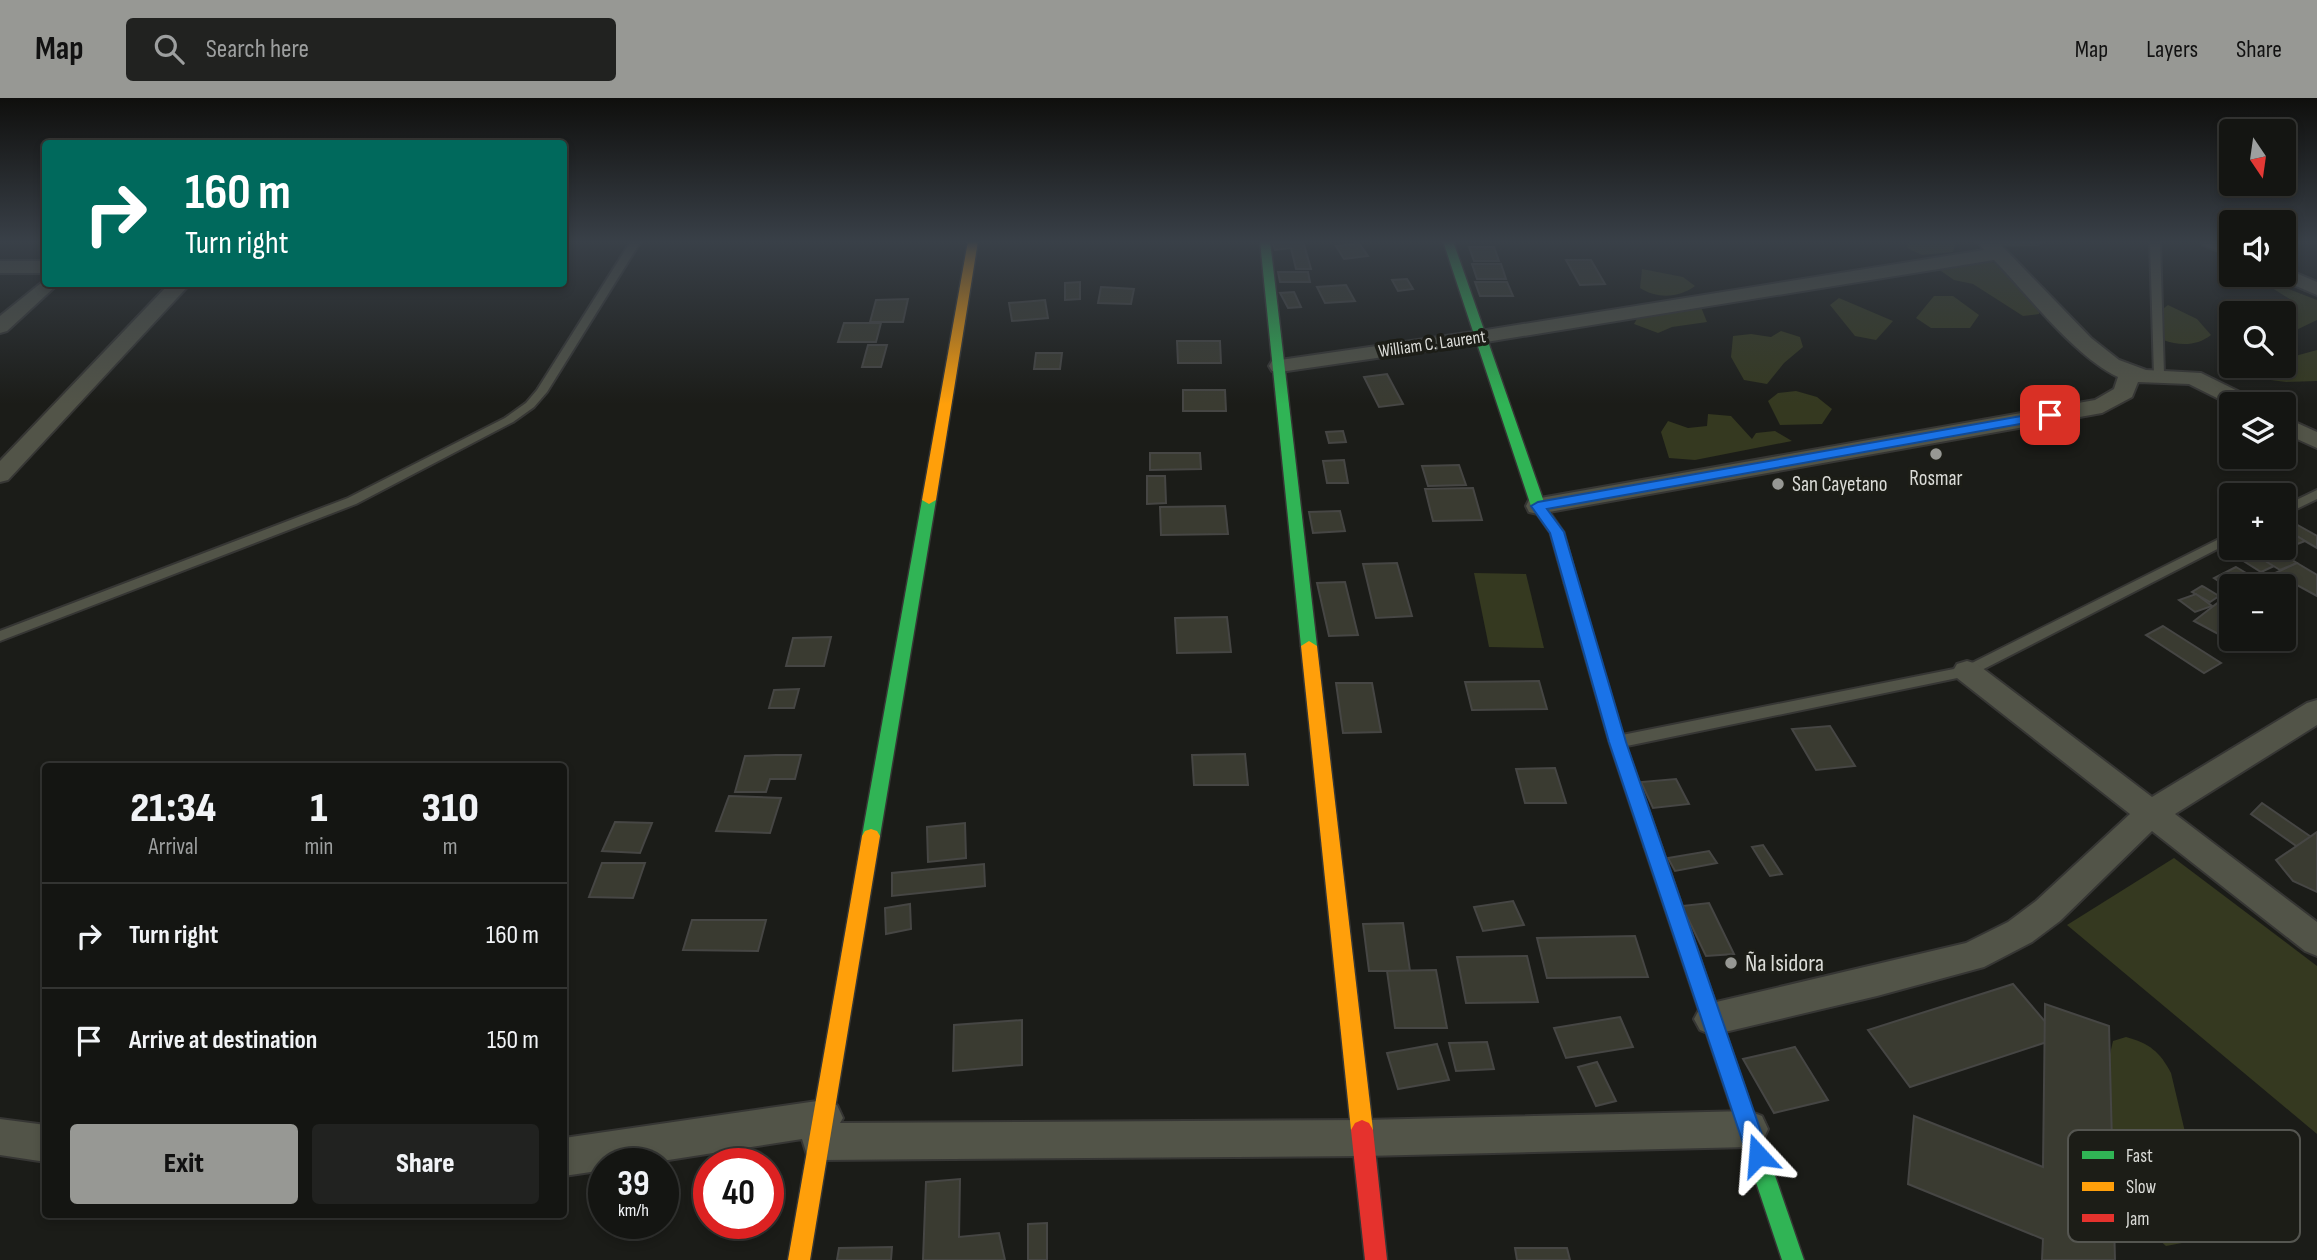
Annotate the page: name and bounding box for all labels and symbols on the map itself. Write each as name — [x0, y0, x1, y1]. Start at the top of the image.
north arrow — [2219, 119, 2296, 196]
street label: William C. Laurent — [1377, 326, 1488, 362]
pin — [2020, 385, 2080, 445]
marker: Rosmar — [1928, 446, 1944, 462]
place label: Rosmar — [1909, 466, 1963, 491]
place label: San Cayetano — [1792, 472, 1888, 497]
marker: San Cayetano — [1770, 476, 1786, 492]
place label: Ña Isidora — [1745, 949, 1824, 978]
marker: Ña Isidora — [1723, 955, 1739, 971]
position arrow — [1721, 1118, 1795, 1192]
legend — [2068, 1130, 2300, 1242]
text: Fast — [2126, 1145, 2153, 1168]
speed limit sign: 40 — [693, 1148, 784, 1239]
text: Slow — [2126, 1176, 2156, 1199]
text: Jam — [2125, 1208, 2149, 1231]

